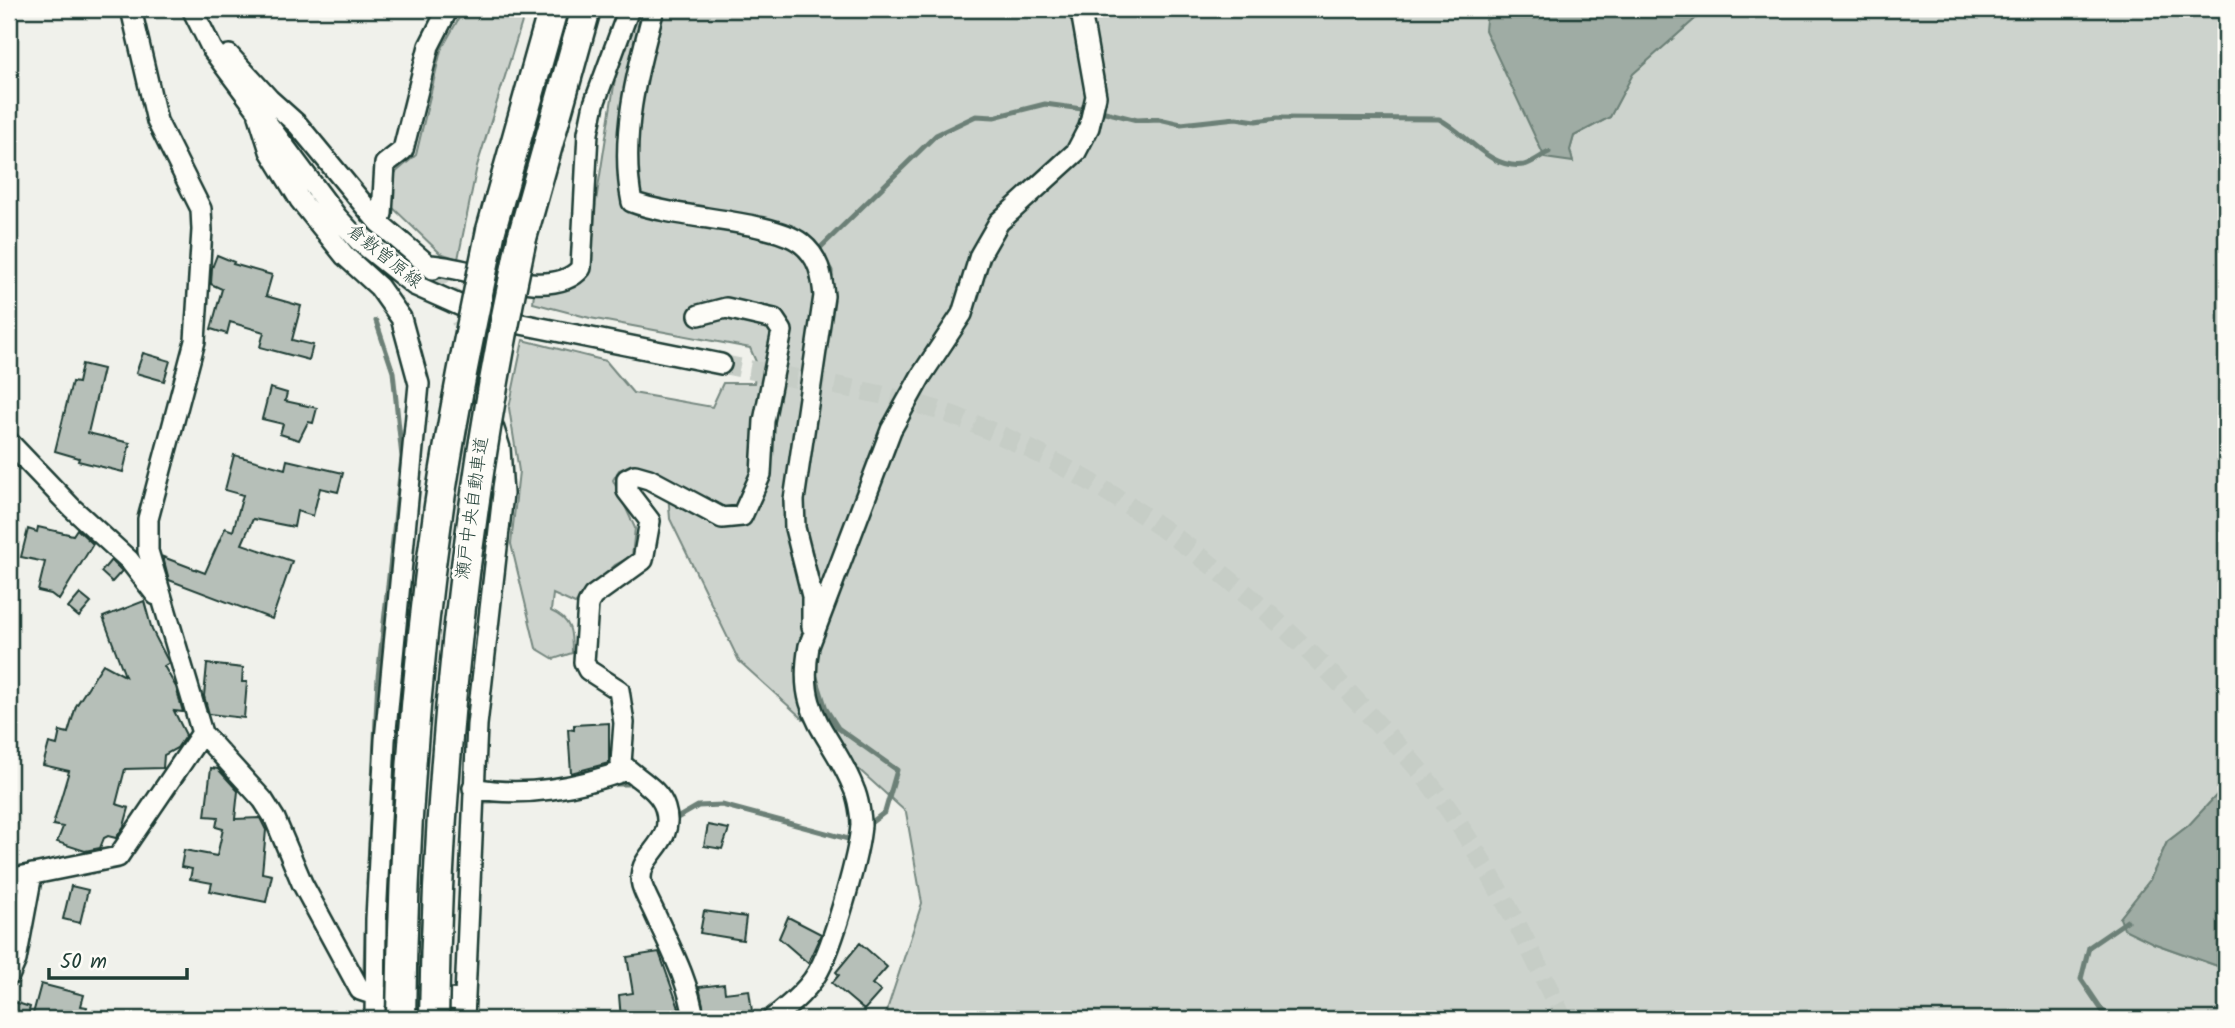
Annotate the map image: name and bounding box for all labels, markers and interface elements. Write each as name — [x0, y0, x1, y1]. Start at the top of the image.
street label: 倉敷曽原線 — [340, 217, 428, 297]
street label: 瀬戸中央自動車道 — [449, 435, 497, 581]
scale bar — [49, 937, 187, 981]
text: 50 m — [60, 946, 107, 979]

